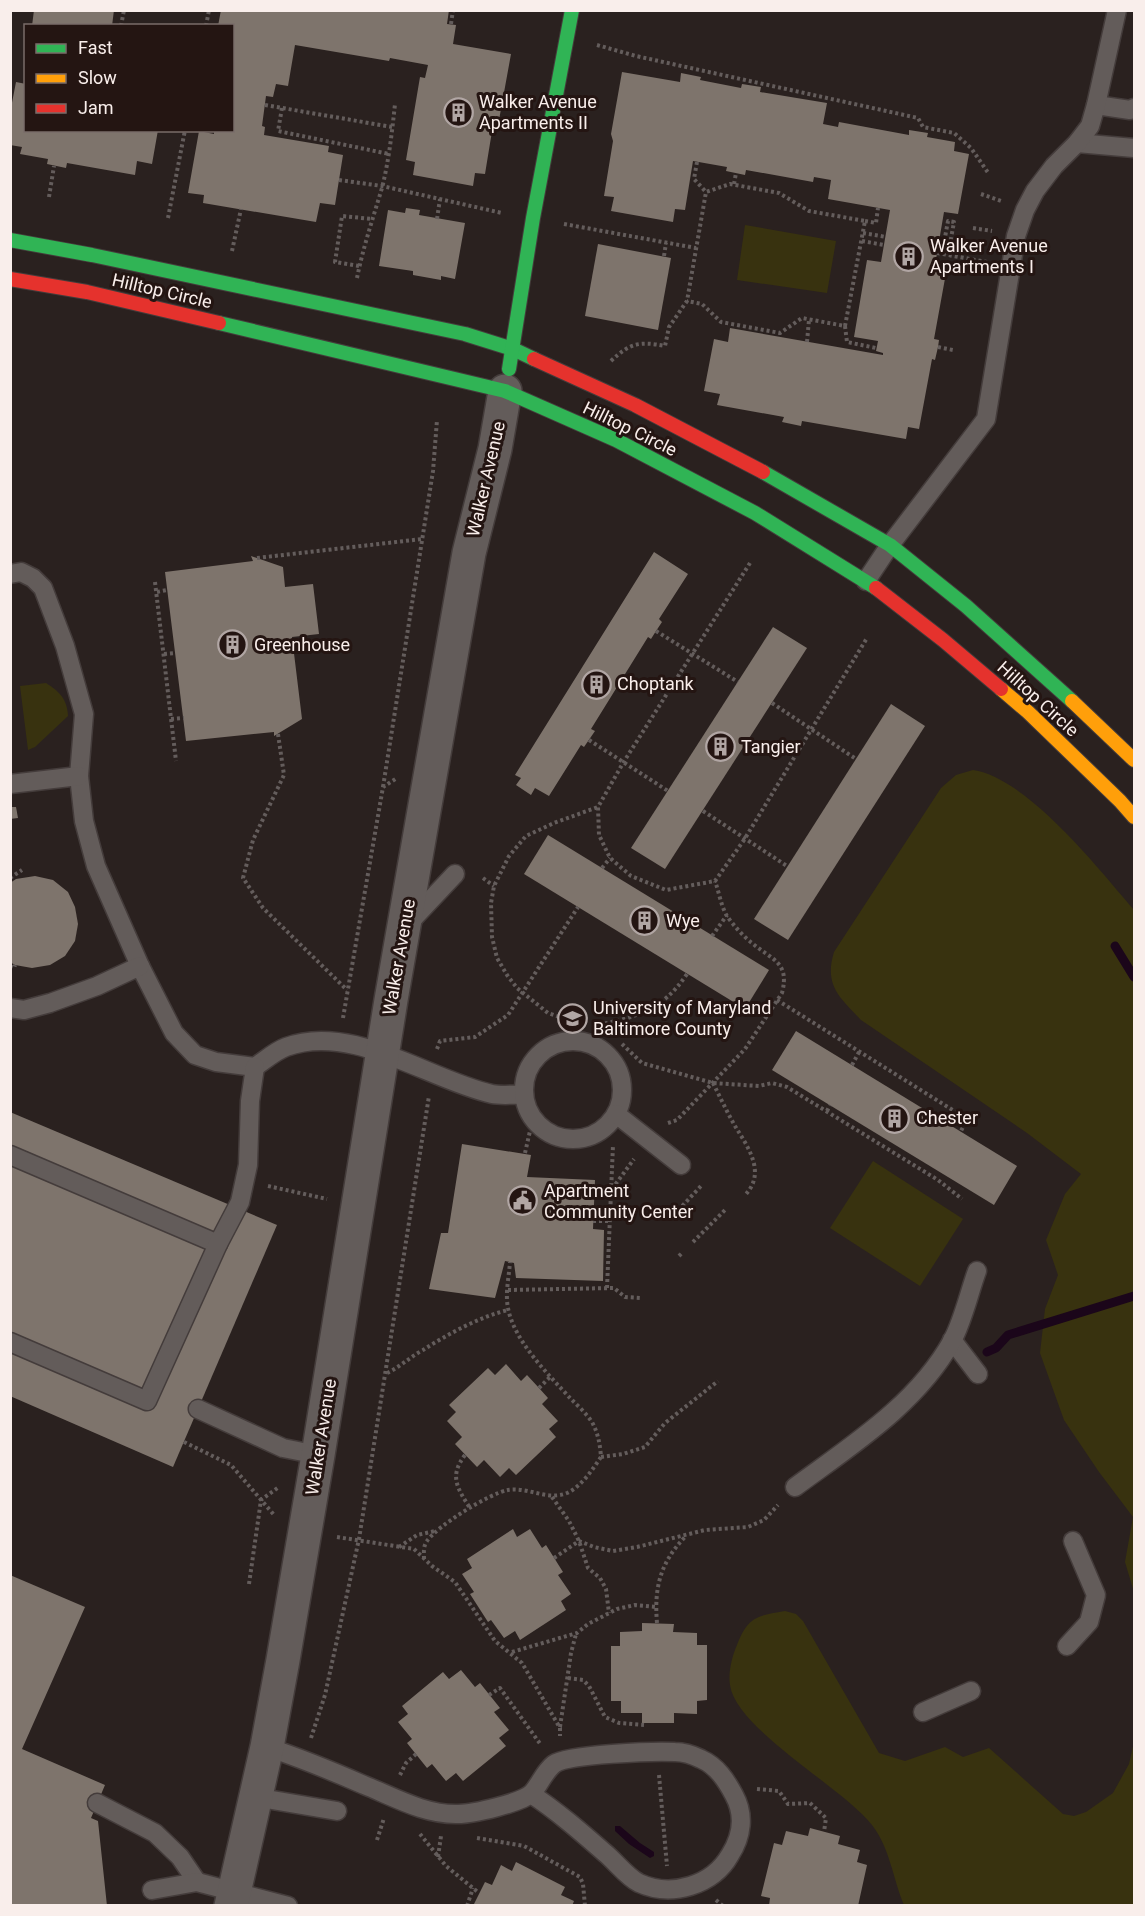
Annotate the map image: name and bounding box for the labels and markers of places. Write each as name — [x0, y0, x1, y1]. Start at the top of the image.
place label: Walker Avenue Apartments II — [479, 91, 597, 133]
building icon: Walker Avenue Apartments II — [442, 96, 474, 128]
place label: Walker Avenue Apartments I — [930, 235, 1048, 277]
building icon: Walker Avenue Apartments I — [893, 240, 925, 272]
building icon: Greenhouse — [217, 629, 249, 661]
place label: Greenhouse — [254, 634, 350, 655]
building icon: Choptank — [580, 668, 612, 700]
place label: Choptank — [617, 673, 695, 694]
building icon: Tangier — [704, 731, 736, 763]
place label: Tangier — [741, 736, 801, 757]
building icon: Wye — [629, 905, 661, 937]
place label: Wye — [666, 910, 700, 931]
place label: University of Maryland Baltimore County — [593, 997, 771, 1039]
school or university icon: University of Maryland Baltimore County — [556, 1002, 588, 1034]
building icon: Chester — [879, 1102, 911, 1134]
place label: Chester — [916, 1107, 978, 1128]
place label: Apartment Community Center — [544, 1180, 693, 1222]
public building icon: Apartment Community Center — [507, 1185, 539, 1217]

